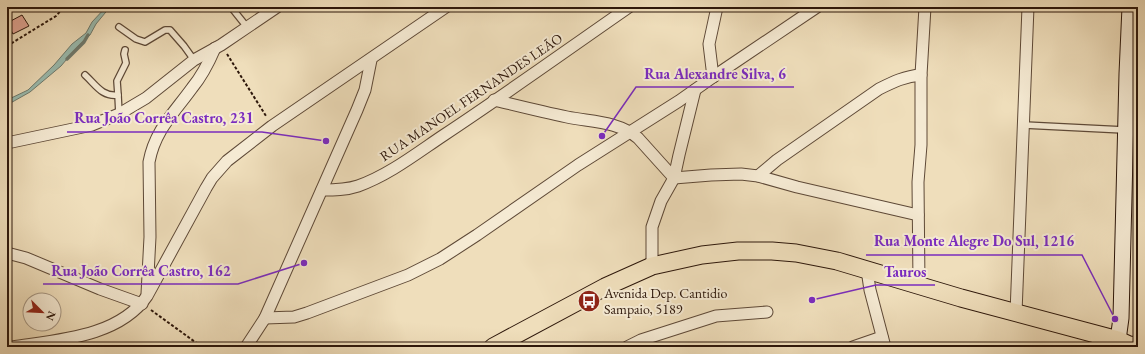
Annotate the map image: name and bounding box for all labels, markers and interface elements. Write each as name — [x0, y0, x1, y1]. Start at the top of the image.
street label: RUA MANOEL FERNANDES LEÃO — [376, 29, 566, 165]
callout: Rua Alexandre Silva, 6 — [636, 60, 794, 87]
text: Rua Alexandre Silva, 6 — [644, 64, 786, 83]
callout: Rua João Corrêa Castro, 231 — [67, 105, 262, 132]
text: Rua João Corrêa Castro, 231 — [74, 108, 254, 127]
callout: Rua Monte Alegre Do Sul, 1216 — [866, 228, 1082, 255]
text: Rua Monte Alegre Do Sul, 1216 — [874, 231, 1074, 250]
callout: Rua João Corrêa Castro, 162 — [43, 257, 238, 284]
callout: Tauros — [876, 258, 935, 285]
text: Rua João Corrêa Castro, 162 — [51, 261, 231, 280]
text: Tauros — [884, 262, 926, 281]
place label: Avenida Dep. Cantidio Sampaio, 5189 — [603, 284, 727, 318]
bus stop icon: Avenida Dep. Cantidio Sampaio, 5189 — [576, 288, 602, 314]
north arrow — [22, 292, 62, 332]
text: N — [43, 309, 59, 323]

